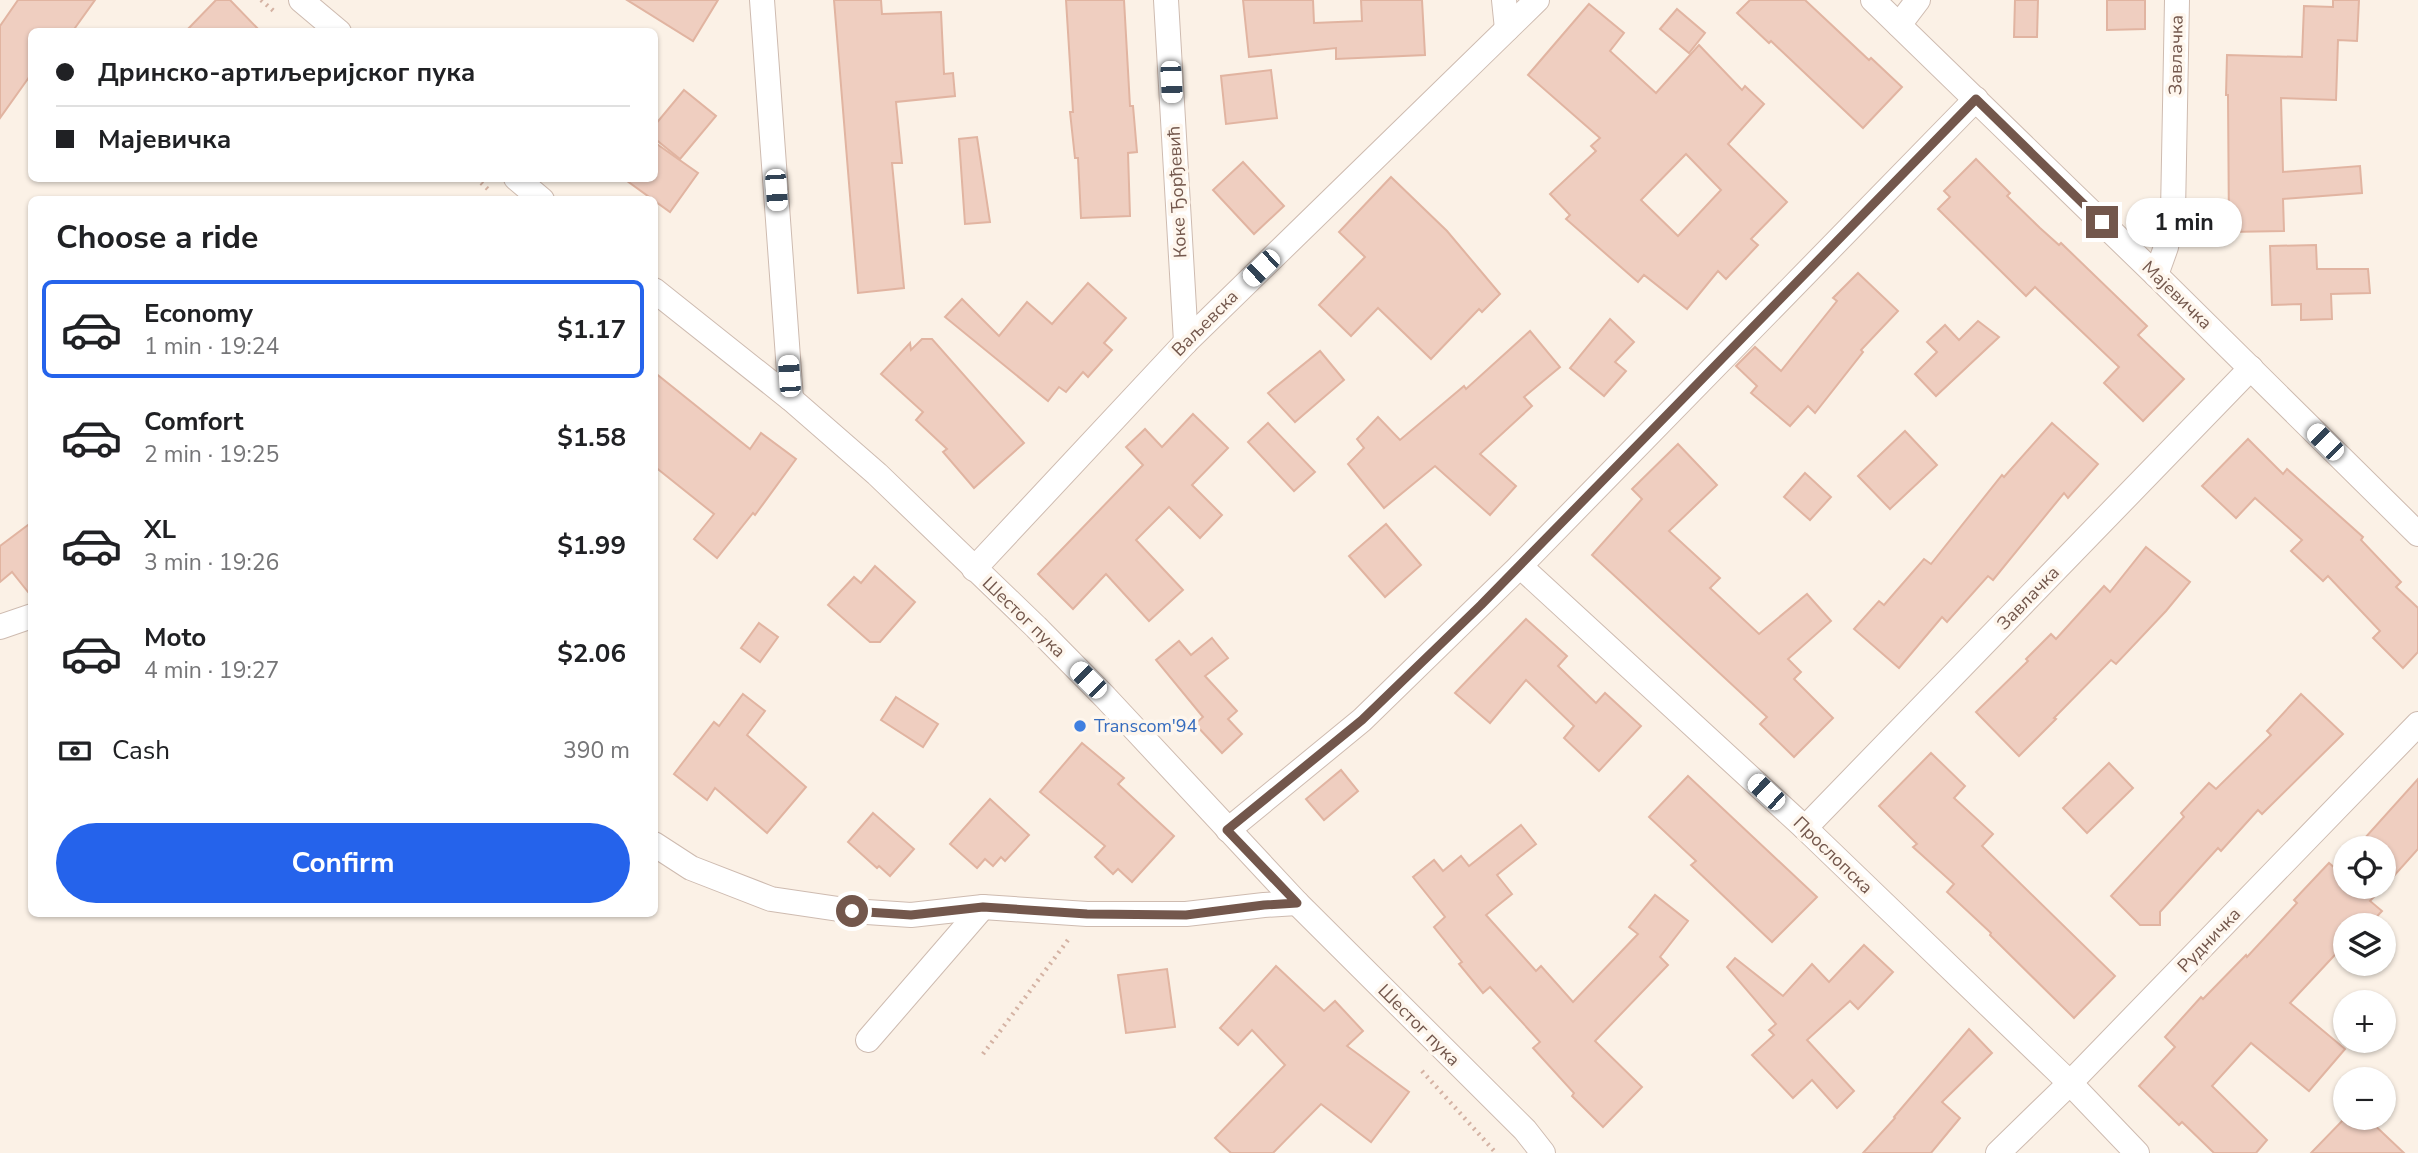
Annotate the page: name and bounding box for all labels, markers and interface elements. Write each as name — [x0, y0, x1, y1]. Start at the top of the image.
street label: Завлачка — [2163, 15, 2189, 95]
text: Дринско-артиљеријског пука — [98, 55, 475, 90]
car — [1160, 60, 1183, 104]
text: Мајевичка — [98, 122, 231, 157]
street label: Коке Ђорђевић — [1162, 125, 1192, 259]
car — [765, 168, 788, 212]
callout: 1 min — [2126, 198, 2242, 246]
route end — [2086, 206, 2118, 238]
text: 1 min — [2154, 207, 2214, 238]
text: Choose a ride — [56, 216, 258, 259]
car — [1239, 246, 1284, 290]
street label: Мајевичка — [2137, 256, 2217, 334]
street label: Ваљевска — [1167, 285, 1243, 361]
text: Economy — [144, 296, 253, 331]
icon: car — [60, 298, 123, 361]
text: $1.17 — [557, 312, 626, 347]
text: 1 min · 19:24 — [144, 331, 279, 362]
car — [778, 354, 801, 398]
text: Comfort — [144, 404, 244, 439]
icon: car — [60, 406, 123, 469]
text: $1.58 — [557, 420, 626, 455]
car — [2303, 420, 2348, 464]
text: 2 min · 19:25 — [144, 439, 279, 470]
text: XL — [144, 512, 176, 547]
icon: car — [60, 514, 123, 577]
text: $1.99 — [557, 528, 626, 563]
text: 3 min · 19:26 — [144, 547, 279, 578]
street label: Завлачка — [1992, 561, 2064, 635]
street label: Шестог пука — [977, 571, 1071, 663]
text: Moto — [144, 620, 206, 655]
icon: car — [60, 622, 123, 685]
text: $2.06 — [557, 636, 626, 671]
text: 4 min · 19:27 — [144, 655, 279, 686]
car — [1066, 658, 1111, 702]
place label: Transcom'94 — [1094, 714, 1198, 738]
marker: Transcom'94 — [1072, 718, 1088, 734]
icon: cash — [56, 732, 94, 770]
text: Cash — [112, 733, 170, 768]
text: 390 m — [563, 735, 630, 766]
car — [1744, 770, 1789, 814]
street label: Прослопска — [1788, 811, 1878, 899]
button: Confirm — [56, 823, 630, 903]
map controls — [2333, 836, 2396, 1130]
button: locate — [2333, 836, 2396, 899]
route start — [836, 895, 868, 927]
street label: Рудничка — [2172, 902, 2246, 978]
button: layers — [2333, 913, 2396, 976]
street label: Шестог пука — [1373, 979, 1465, 1071]
button: + — [2333, 990, 2396, 1053]
button: − — [2333, 1067, 2396, 1130]

